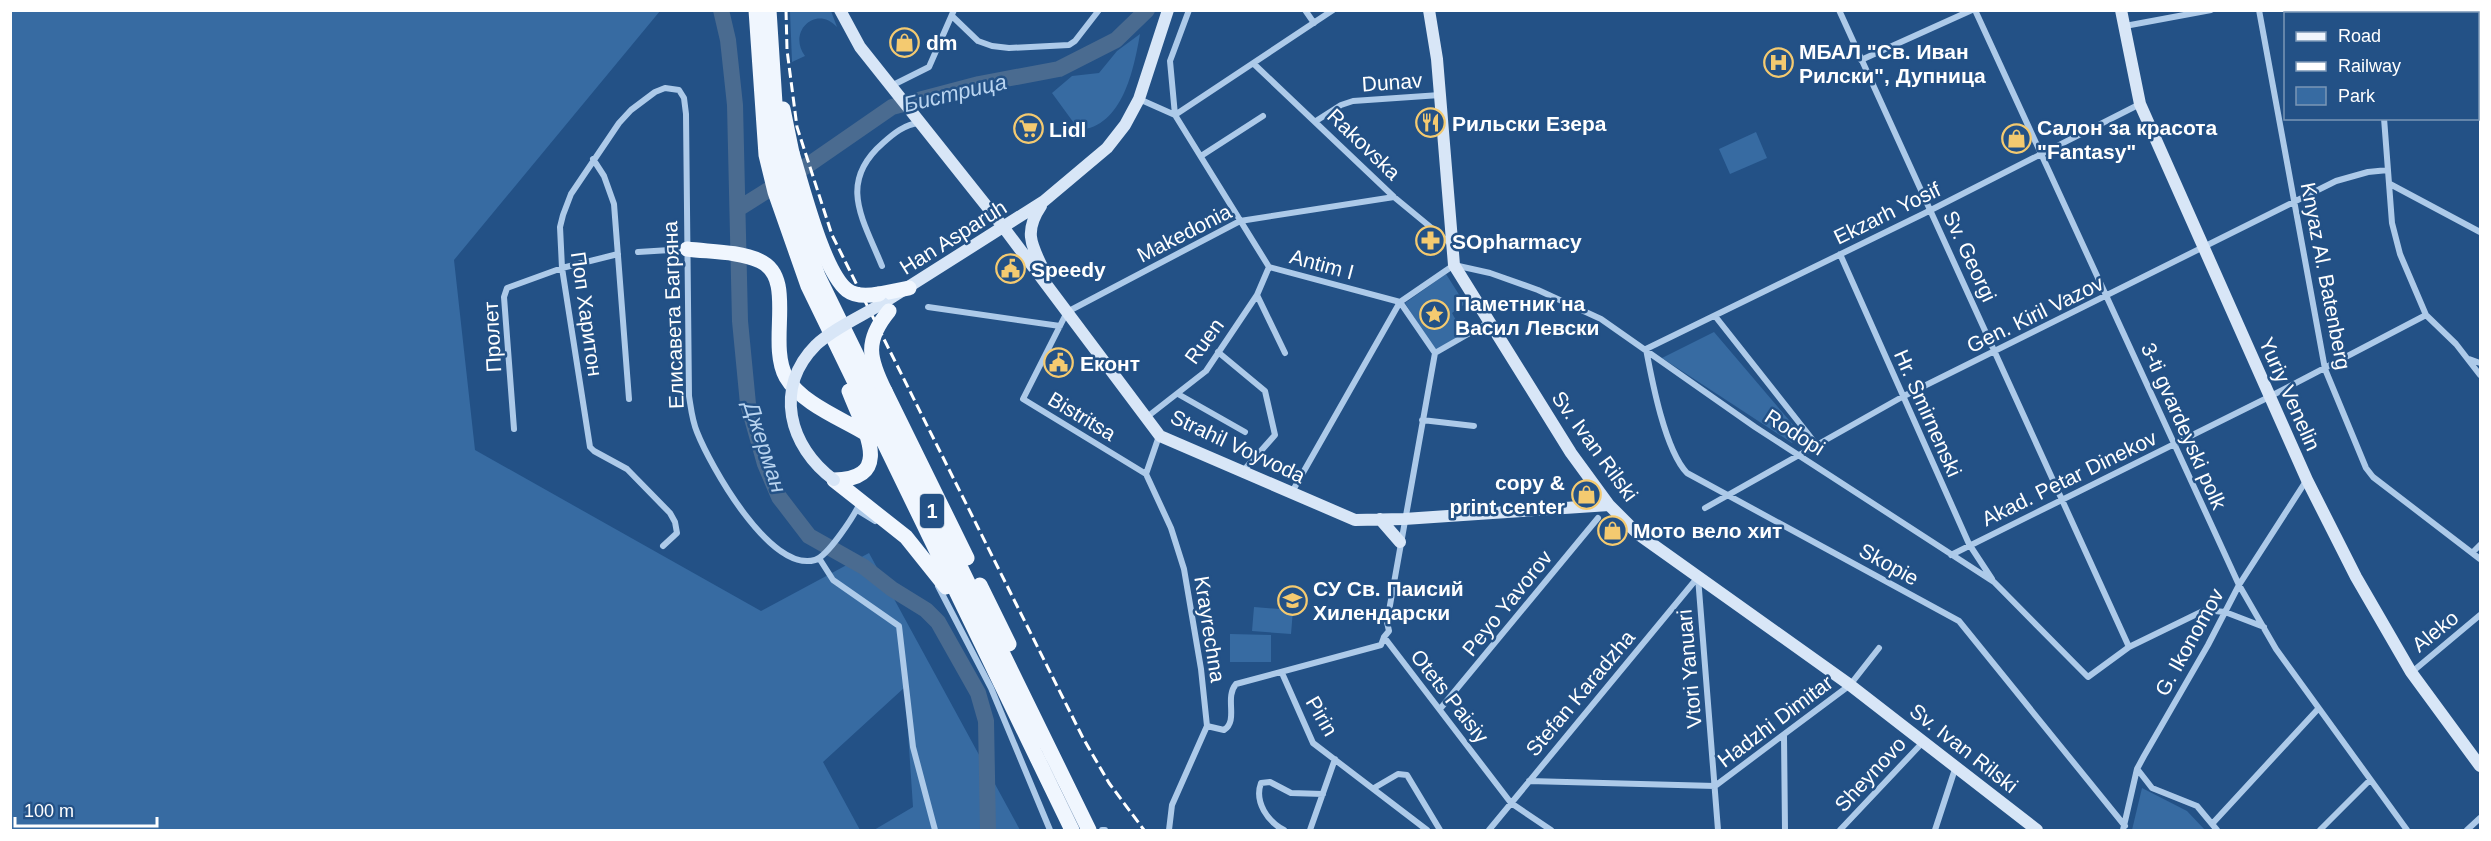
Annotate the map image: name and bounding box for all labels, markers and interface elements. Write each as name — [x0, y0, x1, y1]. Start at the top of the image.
legend — [2284, 12, 2479, 120]
shop icon: dm — [889, 26, 921, 58]
text: Road — [2338, 26, 2381, 46]
place label: dm — [926, 31, 958, 54]
place label: МБАЛ "Св. Иван Рилски", Дупница — [1799, 40, 1986, 87]
hospital icon: МБАЛ "Св. Иван Рилски", Дупница — [1762, 47, 1794, 79]
text: Railway — [2338, 56, 2401, 76]
street label: Dunav — [1361, 68, 1424, 96]
water label: Бистрица — [901, 69, 1009, 117]
text: Park — [2338, 86, 2376, 106]
street label: Rakovska — [1323, 104, 1405, 185]
restaurant icon: Рильски Езера — [1415, 107, 1447, 139]
place label: Рильски Езера — [1452, 112, 1607, 135]
supermarket icon: Lidl — [1012, 113, 1044, 145]
place label: Салон за красота "Fantasy" — [2037, 116, 2217, 163]
place label: Lidl — [1049, 118, 1086, 141]
shop icon: Салон за красота "Fantasy" — [2000, 123, 2032, 155]
street label: Ekzarh Yosif — [1830, 177, 1944, 249]
street label: Knyaz Al. Batenberg — [2297, 180, 2355, 372]
street label: Han Asparuh — [895, 195, 1011, 279]
street label: Makedonia — [1133, 199, 1235, 267]
street label: Sv. Georgi — [1939, 207, 2001, 305]
street label: Елисавета Багряна — [658, 220, 688, 409]
pharmacy icon: SOpharmacy — [1415, 225, 1447, 257]
place label: SOpharmacy — [1452, 230, 1582, 253]
street label: Antim I — [1287, 244, 1357, 284]
street label: Поп Харитон — [567, 250, 607, 378]
public building icon: Speedy — [994, 253, 1026, 285]
place label: Speedy — [1031, 258, 1106, 281]
street label: Gen. Kiril Vazov — [1963, 271, 2107, 357]
place label: Паметник на Васил Левски — [1455, 292, 1600, 339]
place icon: Паметник на Васил Левски — [1418, 299, 1450, 331]
street label: Пролет — [479, 301, 505, 373]
street label: Ruen — [1180, 314, 1228, 368]
street label: Yuriy Venelin — [2255, 334, 2325, 454]
street label: 3-ti gvardeyski polk — [2137, 339, 2231, 513]
street label: Hr. Smirnenski — [1890, 346, 1966, 480]
public building icon: Еконт — [1043, 347, 1075, 379]
place label: Еконт — [1080, 352, 1140, 375]
street label: Bistritsa — [1044, 387, 1120, 445]
street label: Sv. Ivan Rilski — [1547, 387, 1643, 505]
water label: Джерман — [738, 395, 791, 496]
street label: Rodopi — [1761, 404, 1829, 460]
street label: Strahil Voyvoda — [1167, 405, 1309, 487]
street label: Akad. Petar Dinekov — [1978, 425, 2161, 530]
place label: copy & print center — [1449, 471, 1565, 518]
shop icon: copy & print center — [1570, 478, 1602, 510]
road number: 1 — [920, 494, 944, 528]
shop icon: Мото вело хит — [1596, 514, 1628, 546]
place label: Мото вело хит — [1633, 519, 1782, 542]
street label: Skopie — [1855, 538, 1923, 590]
street label: Peyo Yavorov — [1458, 545, 1557, 660]
street label: Krayrechna — [1190, 574, 1230, 684]
place label: СУ Св. Паисий Хилендарски — [1313, 577, 1464, 624]
school or university icon: СУ Св. Паисий Хилендарски — [1276, 584, 1308, 616]
street label: G. Ikonomov — [2150, 584, 2228, 700]
street label: Aleko — [2407, 606, 2463, 656]
street label: Vtori Yanuari — [1672, 608, 1706, 730]
street label: Stefan Karadzha — [1521, 625, 1639, 760]
street label: Otets Paisiy — [1406, 645, 1494, 748]
street label: Hadzhi Dimitar — [1713, 670, 1837, 772]
street label: Pirin — [1302, 692, 1342, 740]
street label: Sv. Ivan Rilski — [1906, 699, 2022, 797]
street label: Sheynovo — [1830, 732, 1910, 816]
scale bar — [15, 790, 158, 828]
text: 100 m — [24, 801, 74, 821]

